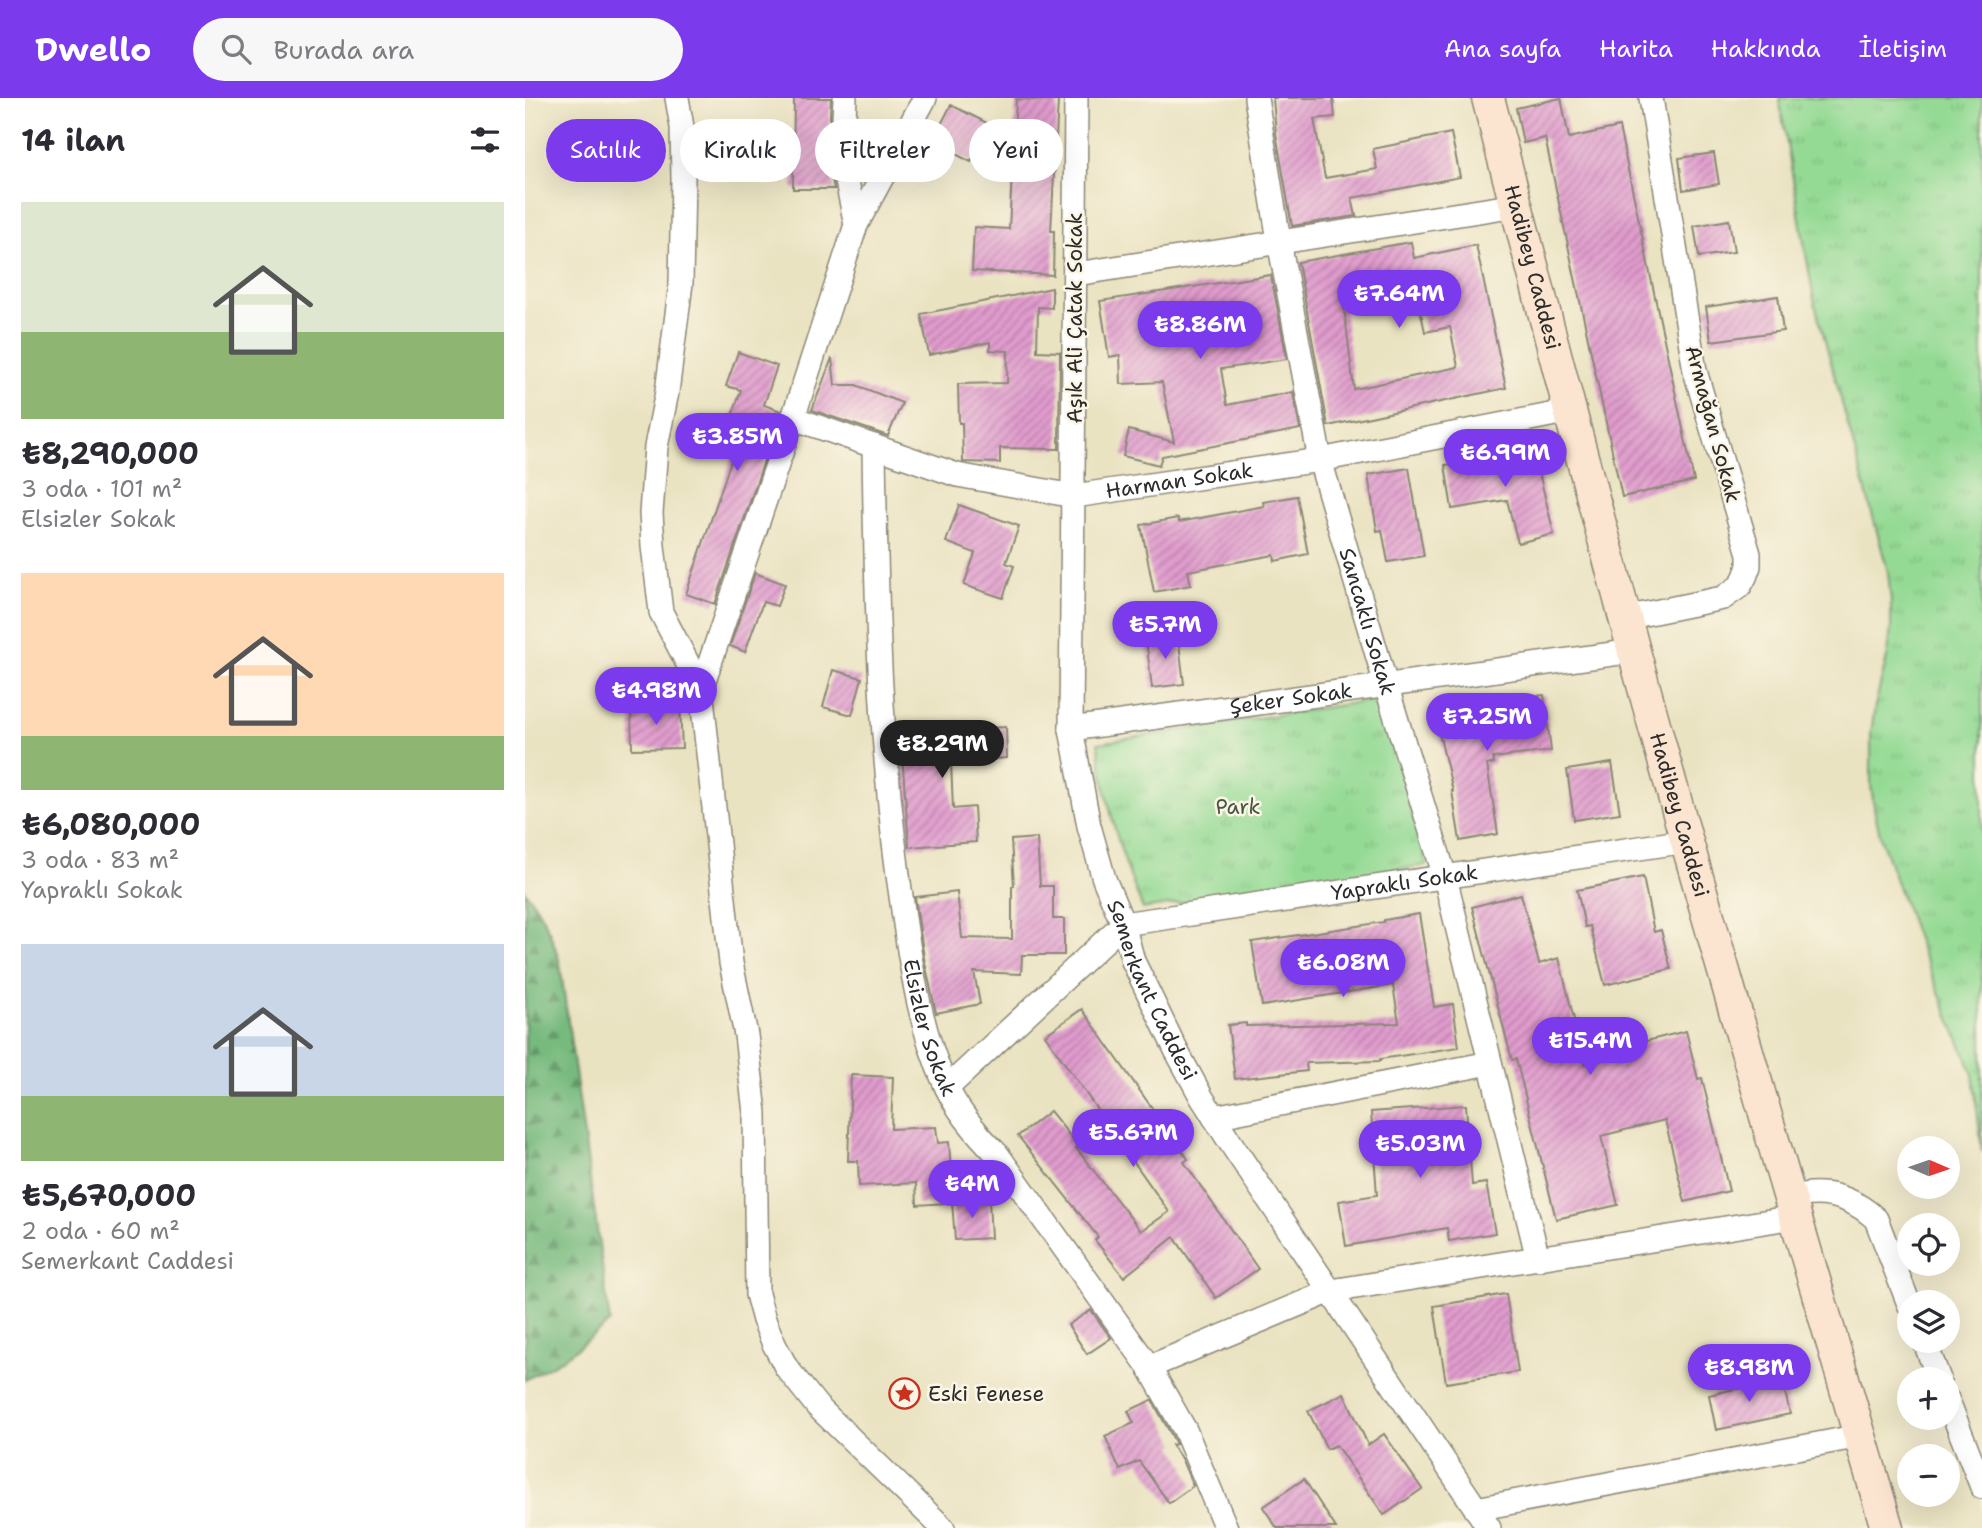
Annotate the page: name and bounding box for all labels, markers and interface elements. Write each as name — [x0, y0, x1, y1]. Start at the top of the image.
search box — [193, 18, 683, 81]
text: Dwello — [35, 27, 151, 72]
icon: search — [217, 30, 255, 68]
text: Burada ara — [273, 32, 414, 67]
text: Ana sayfa — [1444, 33, 1561, 65]
text: Harita — [1599, 33, 1673, 65]
text: Hakkında — [1711, 33, 1821, 65]
text: İletişim — [1859, 33, 1947, 65]
chip: Satılık — [546, 119, 666, 182]
chip: Kiralık — [680, 119, 801, 182]
chip: Filtreler — [815, 119, 955, 182]
chip: Yeni — [969, 119, 1063, 182]
text: 14 ilan — [21, 120, 125, 161]
icon: filters — [466, 121, 504, 159]
street label: Hadibey Caddesi — [1497, 182, 1567, 353]
street label: Aşık Ali Çatak Sokak — [1061, 212, 1089, 424]
icon: home — [200, 247, 326, 373]
pin: ₺7.64M — [1342, 271, 1456, 330]
text: ₺7.64M — [1353, 278, 1445, 308]
pin: ₺8.86M — [1143, 302, 1257, 361]
text: ₺8.86M — [1154, 309, 1246, 339]
street label: Armağan Sokak — [1679, 342, 1747, 506]
pin: ₺3.85M — [680, 414, 794, 473]
text: ₺3.85M — [691, 421, 783, 451]
pin: ₺6.99M — [1448, 430, 1562, 489]
text: ₺8,290,000 — [21, 433, 199, 474]
text: ₺6.99M — [1460, 437, 1550, 467]
street label: Harman Sokak — [1104, 456, 1255, 505]
text: 3 oda · 101 m² — [21, 474, 182, 504]
text: Elsizler Sokak — [21, 504, 176, 534]
street label: Sancaklı Sokak — [1333, 545, 1402, 699]
pin: ₺5.7M — [1116, 602, 1214, 661]
text: ₺5.7M — [1128, 609, 1202, 639]
icon: home — [200, 618, 326, 744]
pin: ₺4.98M — [599, 668, 713, 727]
text: ₺4.98M — [611, 675, 701, 705]
street label: Şeker Sokak — [1228, 676, 1354, 721]
pin: ₺7.25M — [1430, 694, 1544, 753]
text: ₺7.25M — [1442, 701, 1532, 731]
pin: ₺8.29M — [885, 720, 999, 780]
text: ₺8.29M — [896, 728, 988, 758]
street label: Hadibey Caddesi — [1643, 729, 1716, 900]
park label: Park — [1215, 793, 1261, 821]
text: ₺6,080,000 — [21, 804, 201, 845]
text: 3 oda · 83 m² — [21, 845, 179, 875]
street label: Yapraklı Sokak — [1329, 858, 1480, 907]
text: Yapraklı Sokak — [21, 875, 183, 905]
street label: Semerkant Caddesi — [1100, 896, 1204, 1085]
pin: ₺6.08M — [1286, 940, 1400, 999]
text: ₺6.08M — [1296, 947, 1390, 977]
street label: Elsizler Sokak — [897, 957, 963, 1101]
icon: home — [200, 989, 326, 1115]
pin: ₺15.4M — [1533, 1018, 1647, 1077]
text: ₺15.4M — [1548, 1025, 1632, 1055]
pin: ₺5.67M — [1076, 1110, 1190, 1169]
text: ₺5.67M — [1088, 1117, 1178, 1147]
pin: ₺5.03M — [1363, 1121, 1477, 1180]
text: ₺5.03M — [1375, 1128, 1465, 1158]
north arrow — [1897, 1136, 1960, 1199]
map controls — [1897, 1136, 1960, 1507]
pin: ₺4M — [938, 1160, 1006, 1220]
text: ₺4M — [944, 1168, 1000, 1198]
text: ₺5,670,000 — [21, 1175, 196, 1216]
button: locate — [1897, 1213, 1960, 1276]
text: 2 oda · 60 m² — [21, 1216, 180, 1246]
text: Semerkant Caddesi — [21, 1246, 234, 1276]
button: layers — [1897, 1290, 1960, 1353]
pin: ₺8.98M — [1692, 1344, 1806, 1404]
text: ₺8.98M — [1704, 1352, 1794, 1382]
button: + — [1897, 1367, 1960, 1430]
place icon: Eski Fenese — [888, 1377, 922, 1411]
place label: Eski Fenese — [928, 1380, 1044, 1408]
button: − — [1897, 1444, 1960, 1507]

